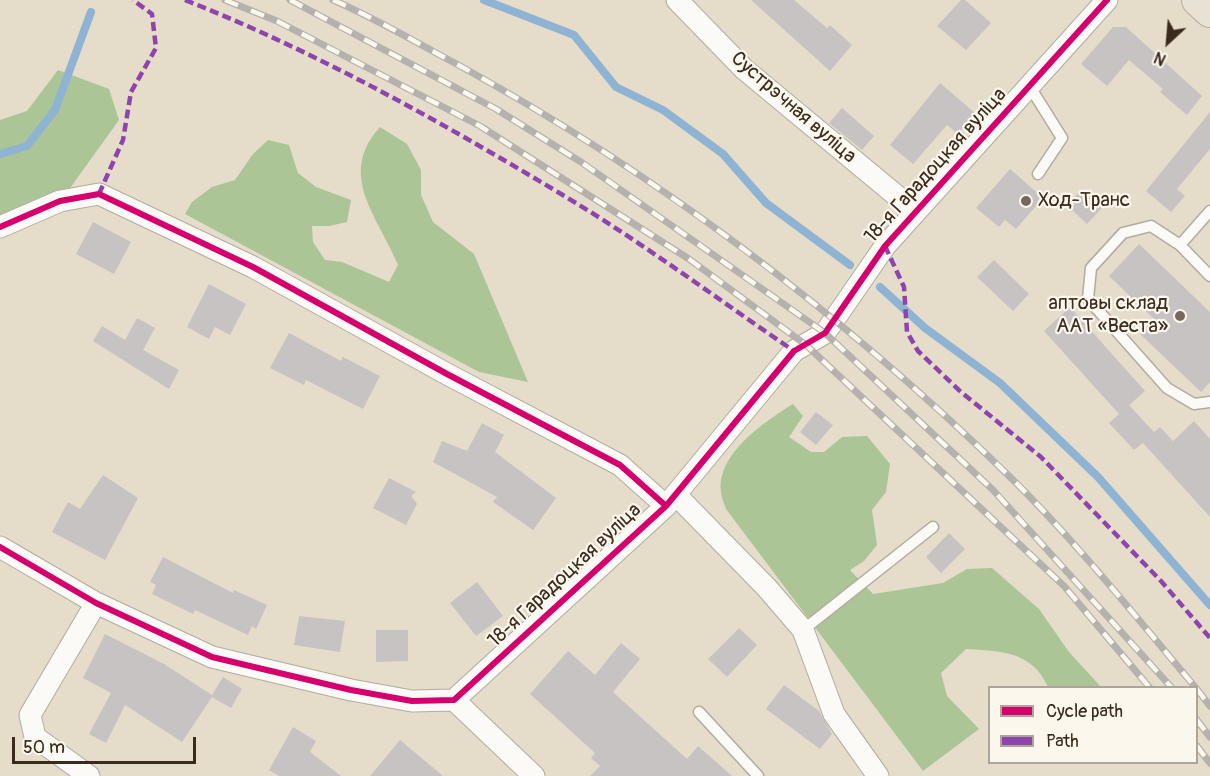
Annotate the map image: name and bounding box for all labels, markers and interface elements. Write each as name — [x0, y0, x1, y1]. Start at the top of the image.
north arrow — [1138, 12, 1198, 72]
street label: Сустрэчная вуліца — [725, 47, 861, 169]
text: N — [1151, 47, 1169, 70]
street label: 18-я Гарадоцкая вуліца — [860, 83, 1012, 249]
place label: Ход-Транс — [1038, 189, 1130, 213]
marker: Ход-Транс — [1019, 194, 1033, 208]
place label: аптовы склад ААТ «Веста» — [1048, 292, 1168, 339]
marker: аптовы склад ААТ «Веста» — [1173, 309, 1187, 323]
street label: 18-я Гарадоцкая вуліца — [483, 499, 647, 653]
legend — [988, 686, 1198, 764]
text: Cycle path — [1046, 700, 1123, 723]
scale bar — [15, 725, 200, 763]
text: Path — [1046, 730, 1079, 753]
text: 50 m — [23, 736, 65, 759]

